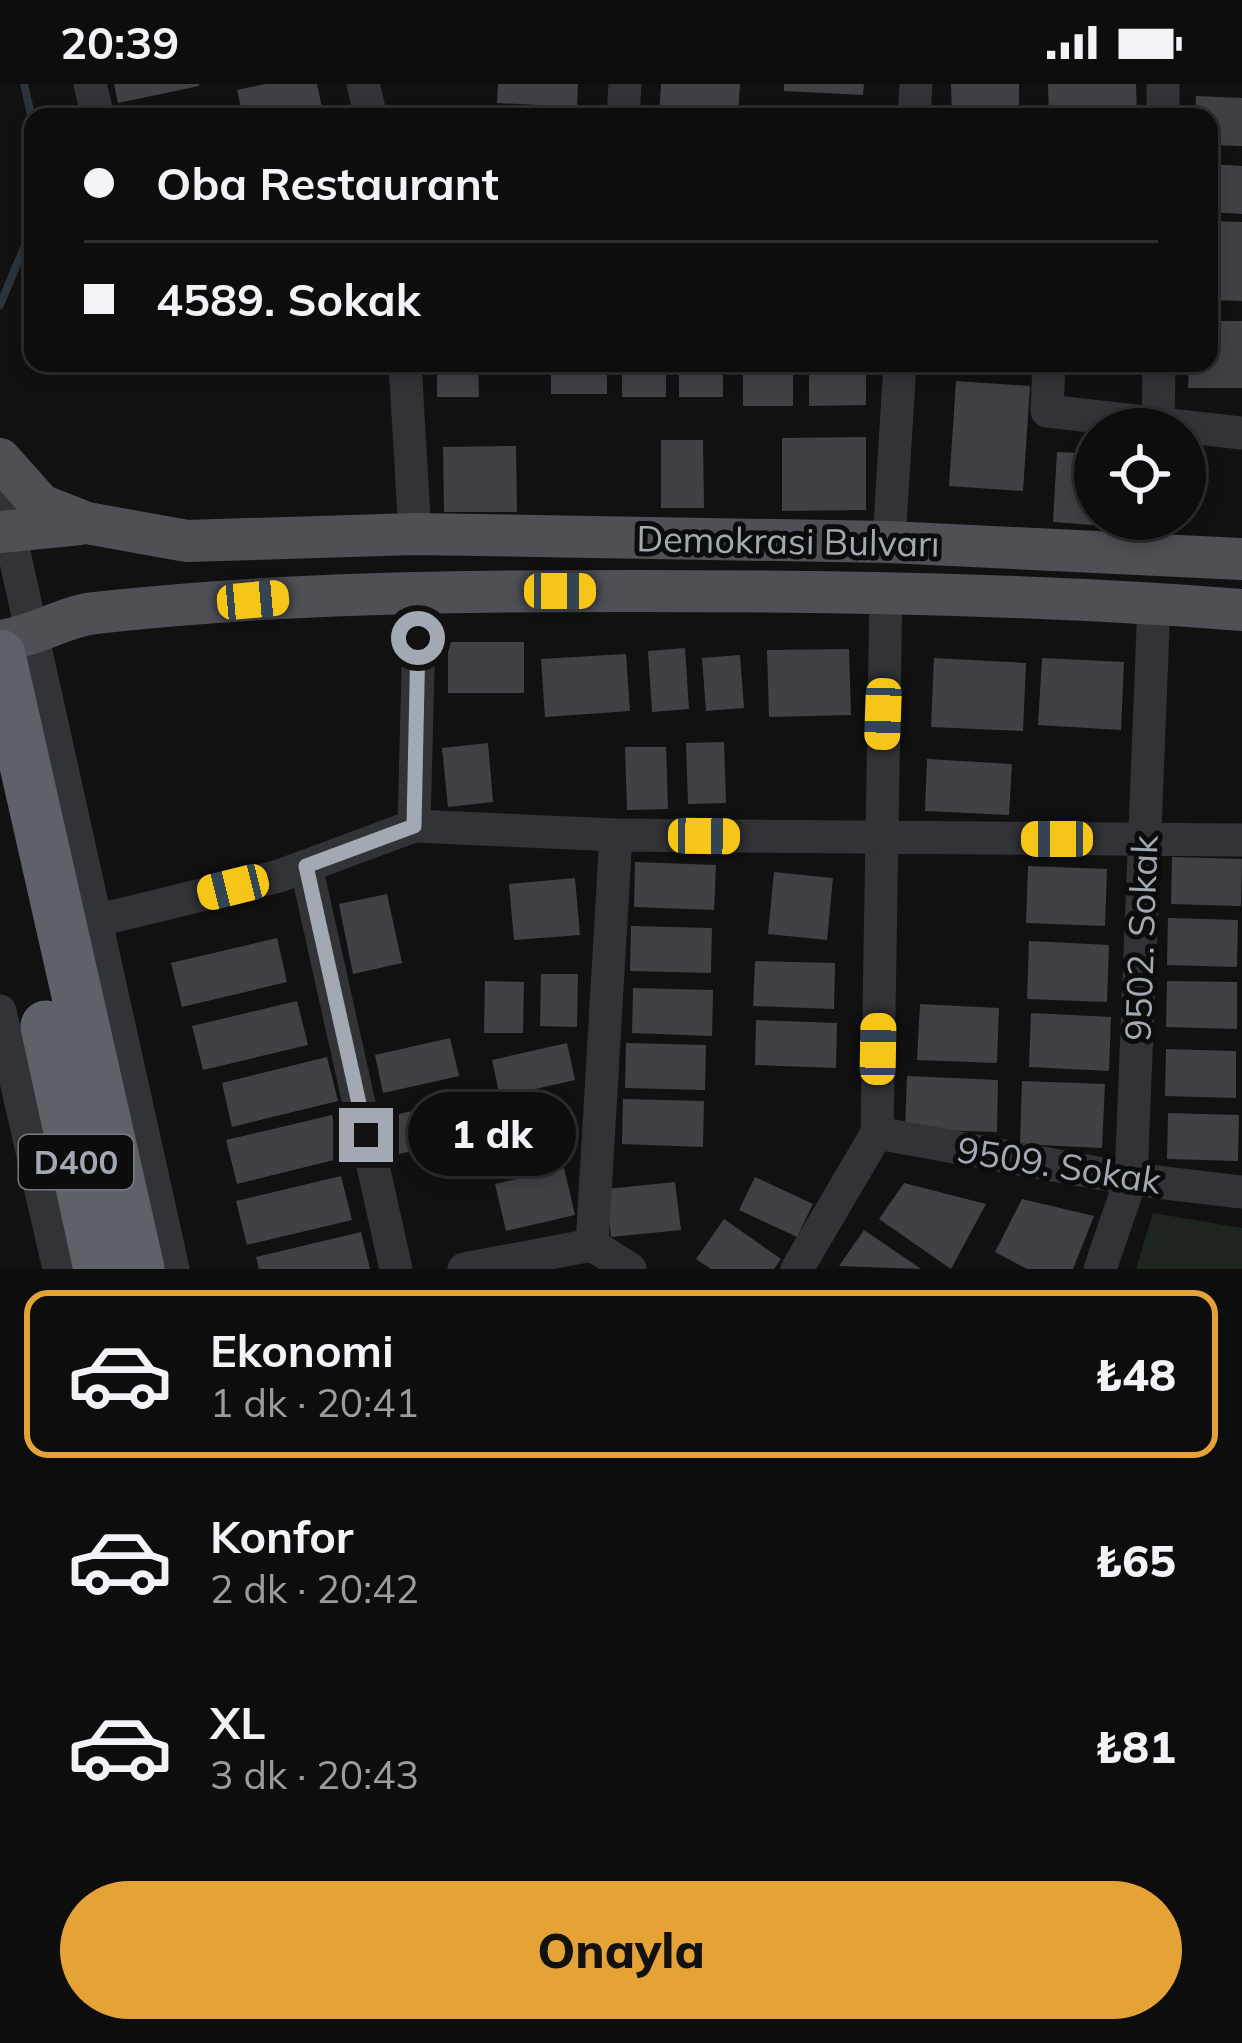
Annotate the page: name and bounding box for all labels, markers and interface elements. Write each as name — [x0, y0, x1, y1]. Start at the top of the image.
text: 20:39 — [60, 14, 179, 70]
text: Oba Restaurant — [156, 155, 499, 211]
text: 4589. Sokak — [156, 271, 421, 327]
map controls — [1074, 408, 1206, 540]
button: locate — [1074, 408, 1206, 540]
street label: Demokrasi Bulvarı — [636, 515, 940, 566]
car — [524, 573, 596, 609]
car — [216, 579, 290, 621]
route start — [391, 611, 445, 665]
car — [864, 677, 902, 751]
car — [668, 817, 740, 855]
car — [1021, 821, 1093, 857]
street label: 9502. Sokak — [1114, 834, 1167, 1041]
car — [194, 861, 272, 913]
car — [859, 1013, 897, 1085]
callout: 1 dk — [408, 1093, 576, 1177]
route end — [339, 1108, 393, 1162]
text: 1 dk — [451, 1109, 533, 1158]
street label: 9509. Sokak — [954, 1126, 1165, 1203]
road number: D400 — [19, 1135, 133, 1189]
icon: car — [66, 1320, 174, 1428]
text: Ekonomi — [210, 1322, 394, 1378]
text: ₺48 — [1095, 1346, 1176, 1402]
text: 1 dk · 20:41 — [210, 1378, 419, 1427]
icon: car — [66, 1506, 174, 1614]
text: Konfor — [210, 1508, 353, 1564]
text: ₺65 — [1095, 1532, 1176, 1588]
text: 2 dk · 20:42 — [210, 1564, 419, 1613]
icon: car — [66, 1692, 174, 1800]
text: XL — [210, 1694, 265, 1750]
text: ₺81 — [1095, 1718, 1176, 1774]
text: 3 dk · 20:43 — [210, 1750, 419, 1799]
button: Onayla — [60, 1881, 1182, 2019]

